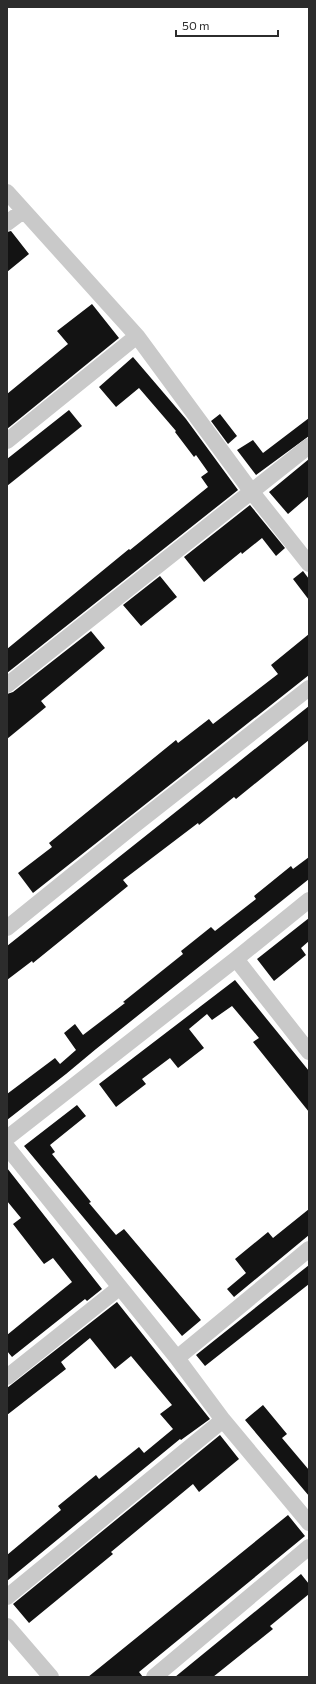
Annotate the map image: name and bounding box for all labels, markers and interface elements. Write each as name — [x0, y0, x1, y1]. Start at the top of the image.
scale bar — [176, 12, 278, 38]
text: 50 m — [182, 18, 210, 32]

